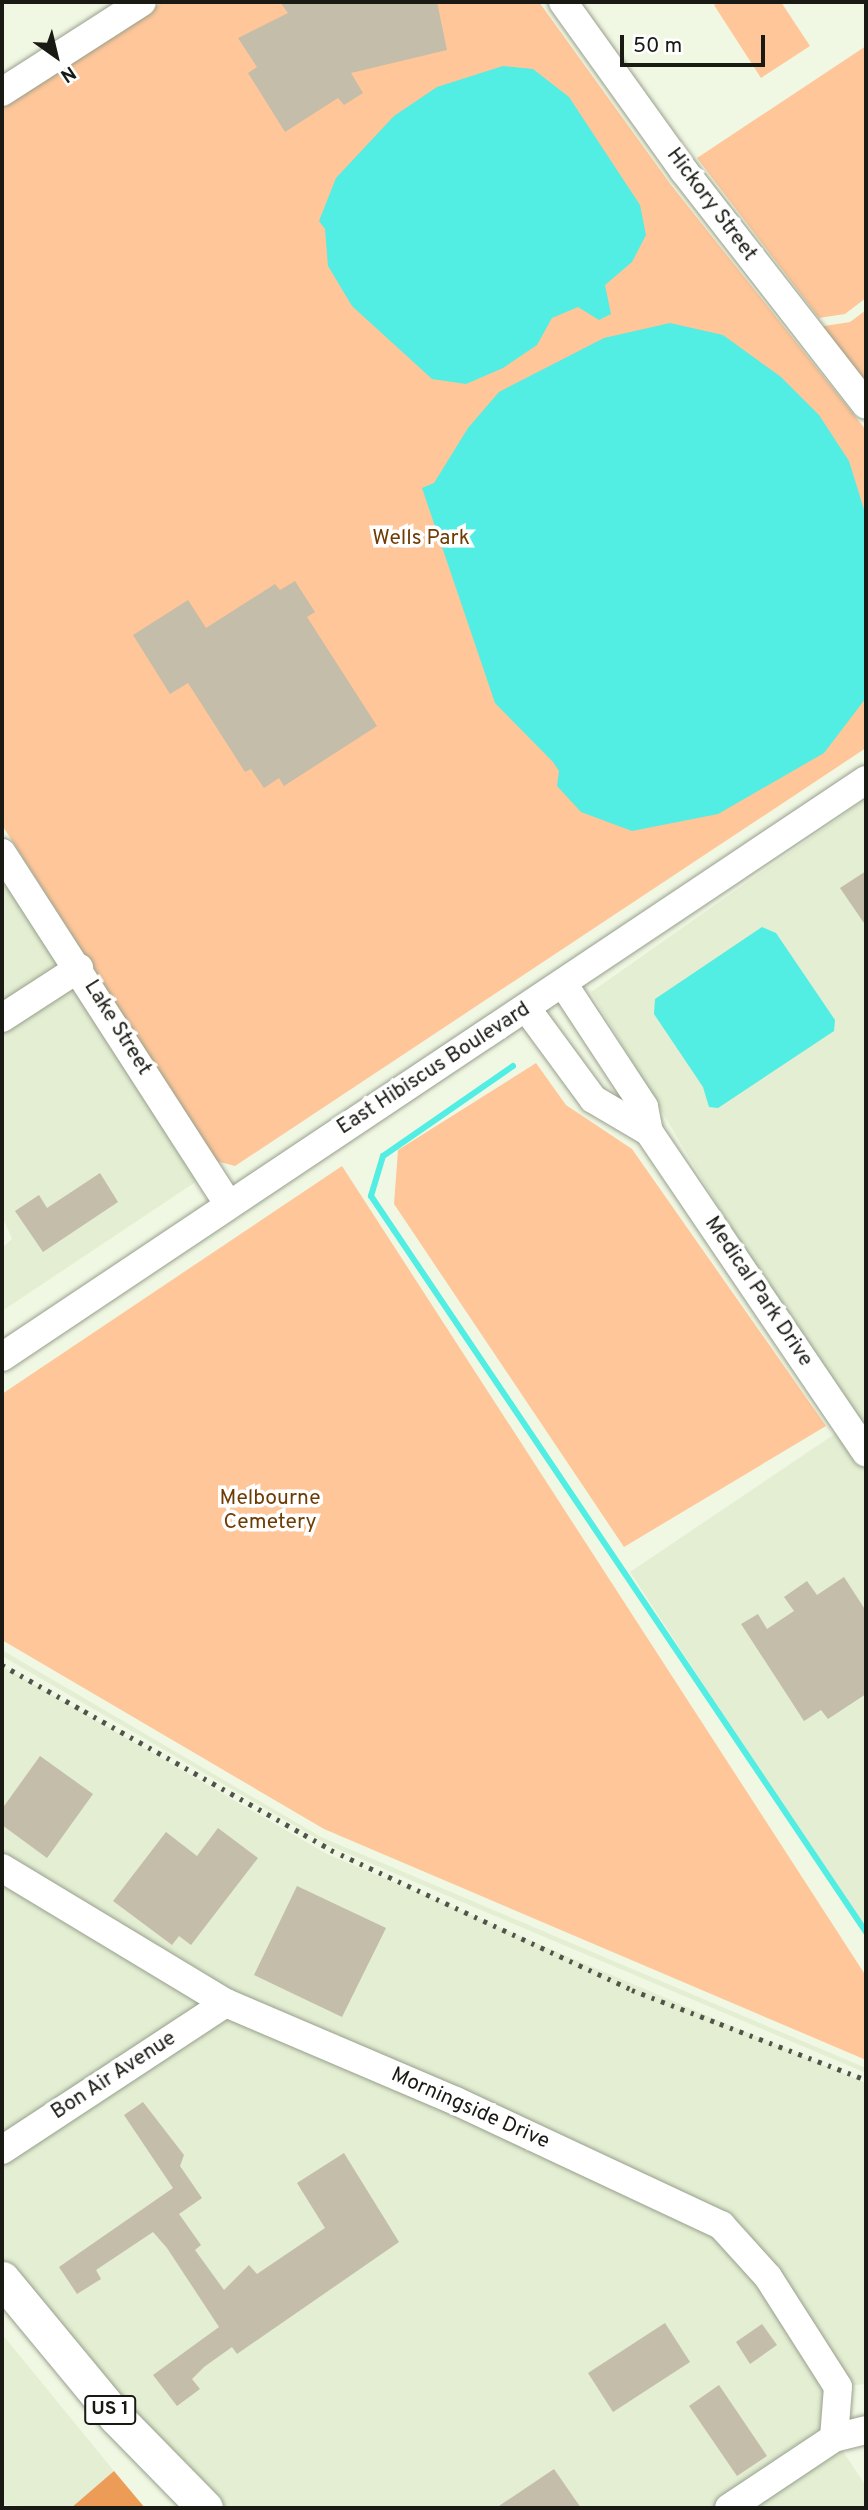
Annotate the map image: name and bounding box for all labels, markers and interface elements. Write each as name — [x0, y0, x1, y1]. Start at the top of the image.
north arrow — [21, 21, 91, 91]
scale bar — [623, 21, 768, 65]
text: 50 m — [633, 33, 682, 60]
text: N — [55, 60, 80, 87]
street label: Hickory Street — [660, 144, 762, 266]
park label: Wells Park — [372, 526, 470, 552]
street label: Lake Street — [78, 976, 156, 1080]
street label: East Hibiscus Boulevard — [333, 997, 535, 1141]
street label: Medical Park Drive — [698, 1212, 818, 1372]
park label: Melbourne Cemetery — [219, 1486, 321, 1536]
street label: Bon Air Avenue — [46, 2026, 182, 2126]
street label: Morningside Drive — [387, 2063, 553, 2155]
road number: US 1 — [84, 2394, 136, 2426]

